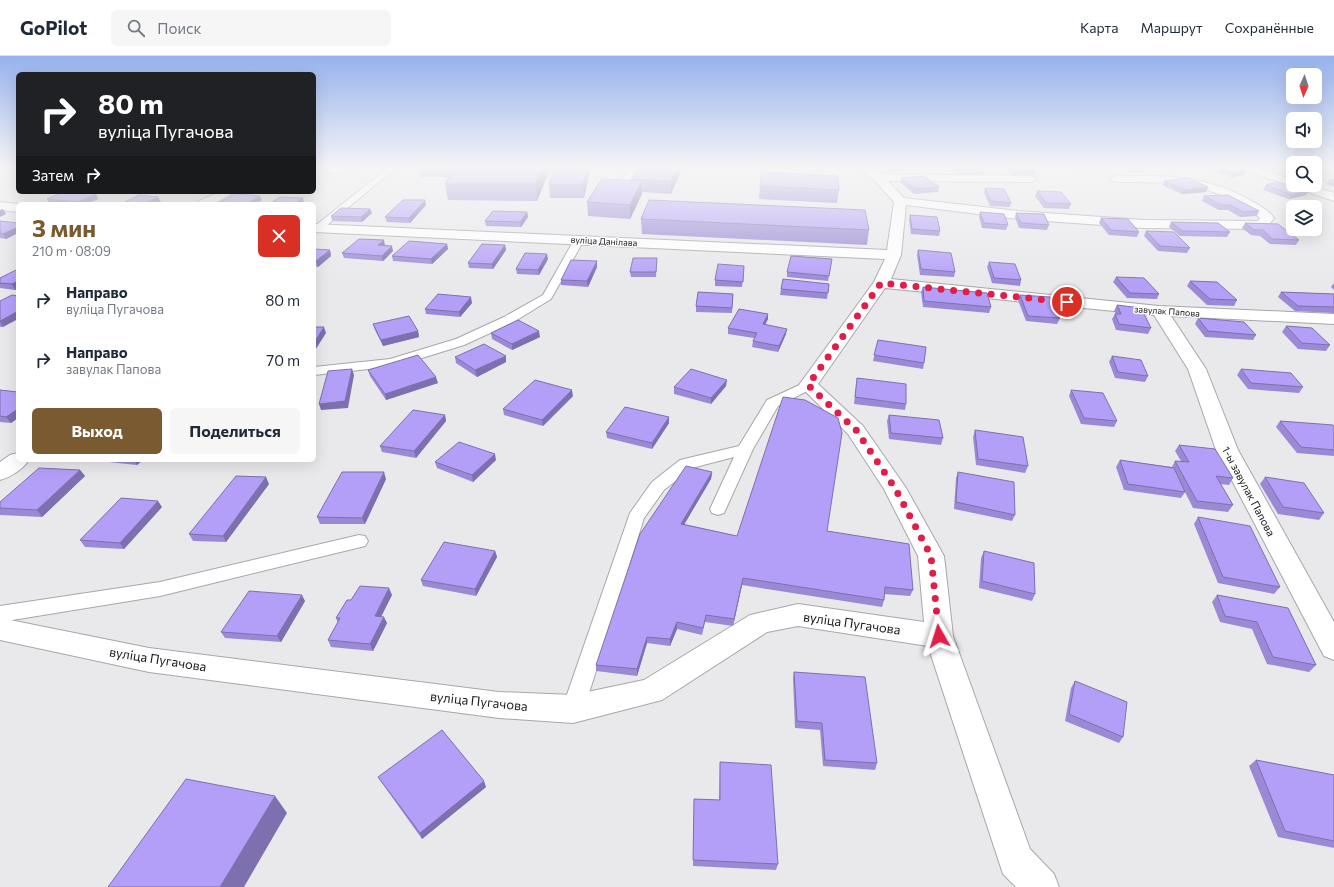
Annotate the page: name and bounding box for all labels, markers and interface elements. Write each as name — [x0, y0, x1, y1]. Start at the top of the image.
search box — [111, 10, 391, 46]
text: GoPilot — [20, 16, 87, 39]
icon: search — [125, 17, 147, 39]
text: Поиск — [157, 19, 202, 37]
text: Карта — [1080, 19, 1118, 36]
text: Маршрут — [1140, 19, 1203, 36]
text: Сохранённые — [1225, 19, 1314, 36]
north arrow — [1286, 68, 1322, 104]
map controls — [1286, 68, 1322, 236]
text: 80 m — [98, 86, 164, 120]
icon: right — [32, 88, 84, 140]
button: sound — [1286, 112, 1322, 148]
text: вуліца Пугачова — [98, 120, 234, 142]
button: search — [1286, 156, 1322, 192]
icon: right — [82, 164, 104, 186]
text: Затем — [32, 166, 74, 184]
button: layers — [1286, 200, 1322, 236]
text: 3 мин — [32, 213, 96, 242]
button: close — [258, 215, 300, 257]
street label: вуліца Данілава — [570, 234, 638, 248]
text: 210 m · 08:09 — [32, 243, 111, 259]
text: Направо — [66, 283, 128, 301]
pin — [1050, 285, 1084, 319]
icon: right — [32, 289, 54, 311]
text: 80 m — [265, 291, 300, 309]
icon: arrive — [1056, 291, 1078, 313]
text: вуліца Пугачова — [66, 301, 164, 317]
street label: завулак Папова — [1134, 303, 1201, 319]
text: Направо — [66, 343, 128, 361]
icon: right — [32, 349, 54, 371]
text: 70 m — [266, 351, 300, 369]
text: завулак Папова — [66, 361, 161, 377]
button: Выход — [32, 408, 162, 454]
button: Поделиться — [170, 408, 300, 454]
street label: 1-ы завулак Папова — [1220, 444, 1278, 538]
street label: вуліца Пугачова — [802, 608, 902, 638]
position arrow — [918, 615, 960, 657]
street label: вуліца Пугачова — [108, 643, 208, 675]
street label: вуліца Пугачова — [429, 688, 529, 714]

